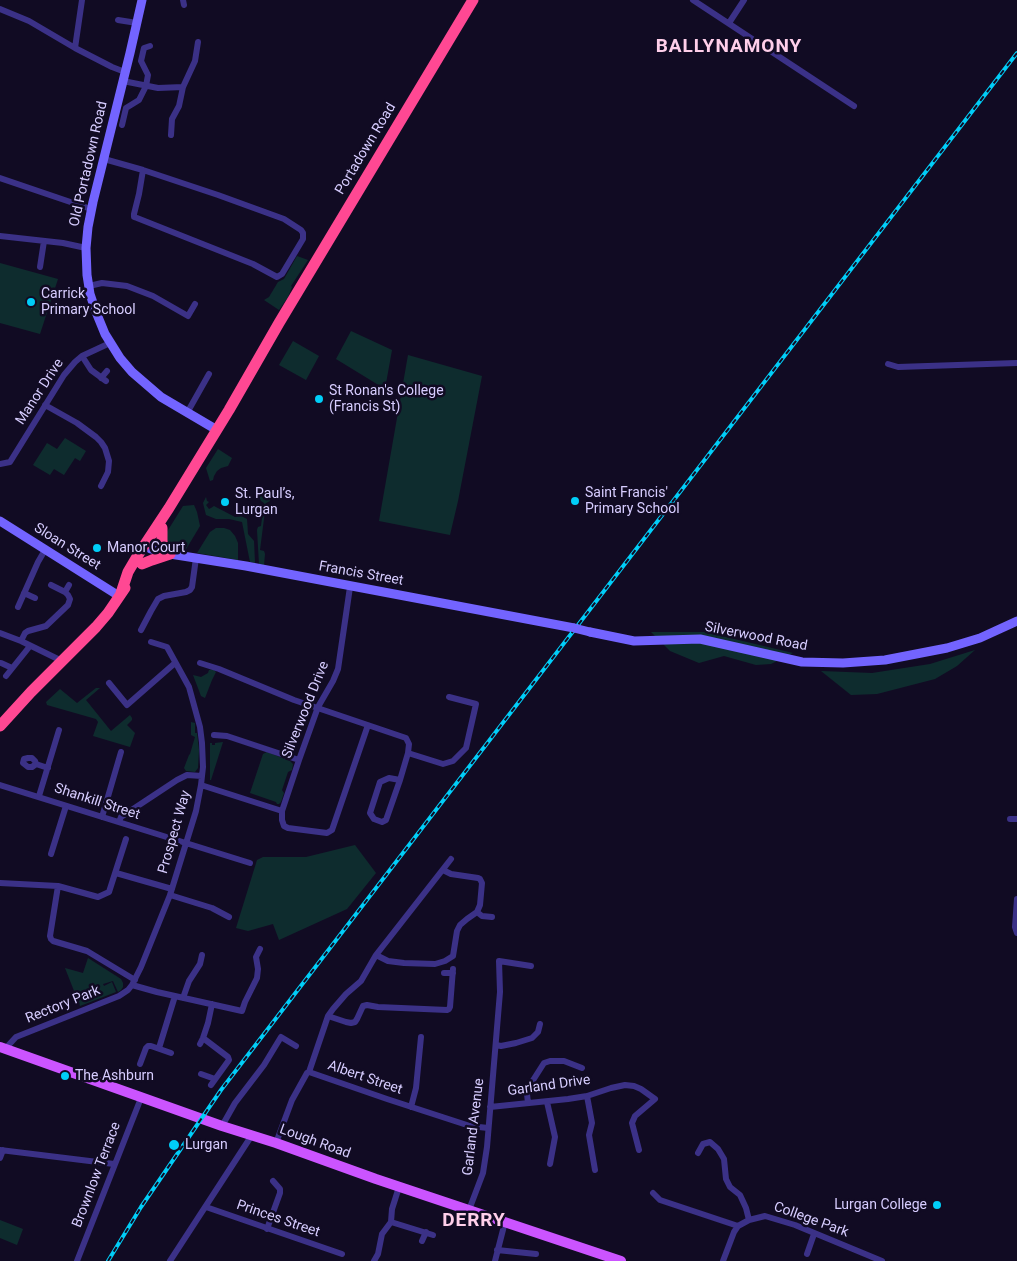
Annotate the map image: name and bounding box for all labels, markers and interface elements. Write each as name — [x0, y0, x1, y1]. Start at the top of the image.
district label: BALLYNAMONY — [654, 36, 804, 58]
street label: Old Portadown Road — [66, 100, 112, 228]
street label: Portadown Road — [332, 100, 400, 198]
place label: Carrick Primary School — [41, 286, 136, 318]
marker: Carrick Primary School — [25, 296, 37, 308]
street label: Manor Drive — [12, 356, 68, 428]
place label: St Ronan's College (Francis St) — [329, 383, 444, 416]
marker: St Ronan's College (Francis St) — [313, 393, 325, 405]
place label: Saint Francis' Primary School — [585, 485, 680, 518]
place label: St. Paul’s, Lurgan — [235, 486, 295, 518]
marker: Saint Francis' Primary School — [569, 495, 581, 507]
marker: St. Paul’s, Lurgan — [219, 496, 231, 508]
street label: Sloan Street — [31, 520, 103, 574]
place label: Manor Court — [107, 540, 185, 556]
marker: Manor Court — [91, 542, 103, 554]
street label: Francis Street — [317, 558, 405, 590]
street label: Silverwood Road — [703, 619, 809, 655]
street label: Silverwood Drive — [279, 659, 333, 761]
street label: Shankill Street — [52, 780, 142, 824]
street label: Prospect Way — [155, 789, 195, 875]
street label: Rectory Park — [23, 982, 103, 1028]
street label: Albert Street — [325, 1057, 405, 1099]
place label: The Ashburn — [75, 1068, 154, 1084]
marker: The Ashburn — [59, 1070, 71, 1082]
street label: Garland Drive — [507, 1072, 591, 1100]
street label: Garland Avenue — [460, 1077, 488, 1177]
street label: Brownlow Terrace — [69, 1120, 125, 1230]
street label: Lough Road — [277, 1121, 353, 1163]
place label: Lurgan — [185, 1137, 228, 1153]
marker: Lurgan — [167, 1138, 181, 1152]
street label: Princes Street — [234, 1197, 322, 1241]
place label: Lurgan College — [834, 1197, 927, 1213]
street label: College Park — [771, 1199, 851, 1241]
marker: Lurgan College — [931, 1199, 943, 1211]
district label: DERRY — [442, 1210, 506, 1232]

